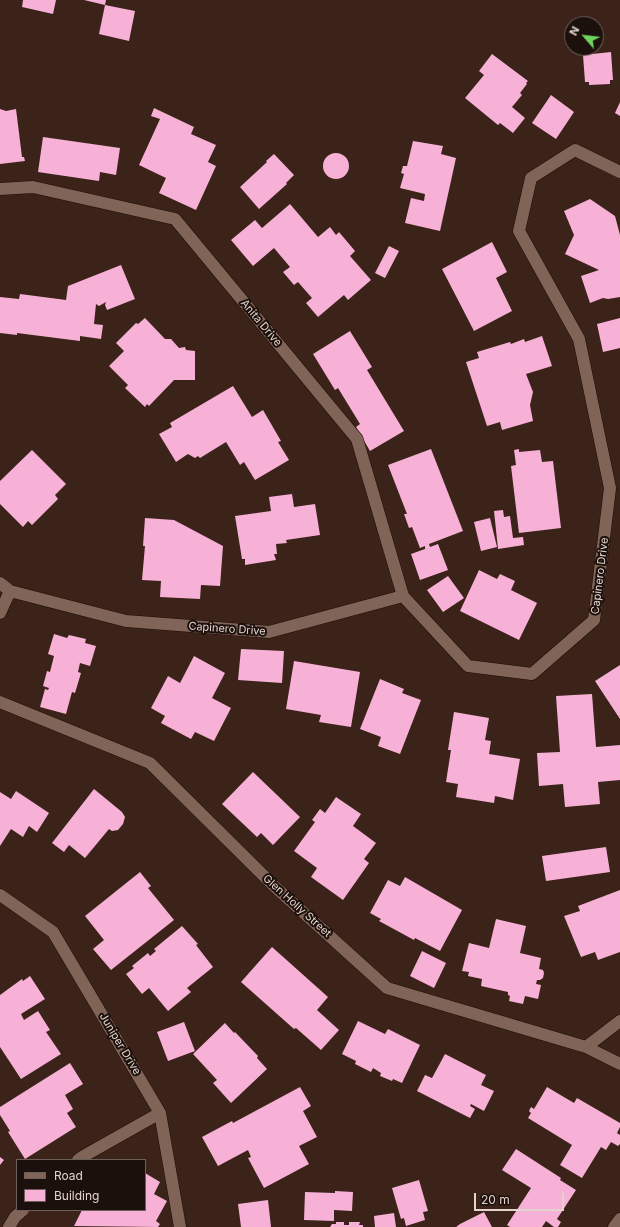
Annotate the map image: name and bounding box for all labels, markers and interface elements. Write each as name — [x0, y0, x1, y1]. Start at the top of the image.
north arrow — [564, 16, 604, 56]
text: N — [566, 24, 582, 38]
street label: Anita Drive — [238, 297, 284, 349]
street label: Capinero Drive — [589, 537, 611, 615]
street label: Capinero Drive — [188, 620, 266, 638]
street label: Glen Holly Street — [260, 872, 334, 940]
street label: Juniper Drive — [96, 1011, 144, 1077]
legend — [16, 1159, 146, 1211]
text: Road — [54, 1168, 83, 1183]
scale bar — [476, 1185, 566, 1211]
text: Building — [54, 1188, 99, 1203]
text: 20 m — [481, 1192, 510, 1207]

